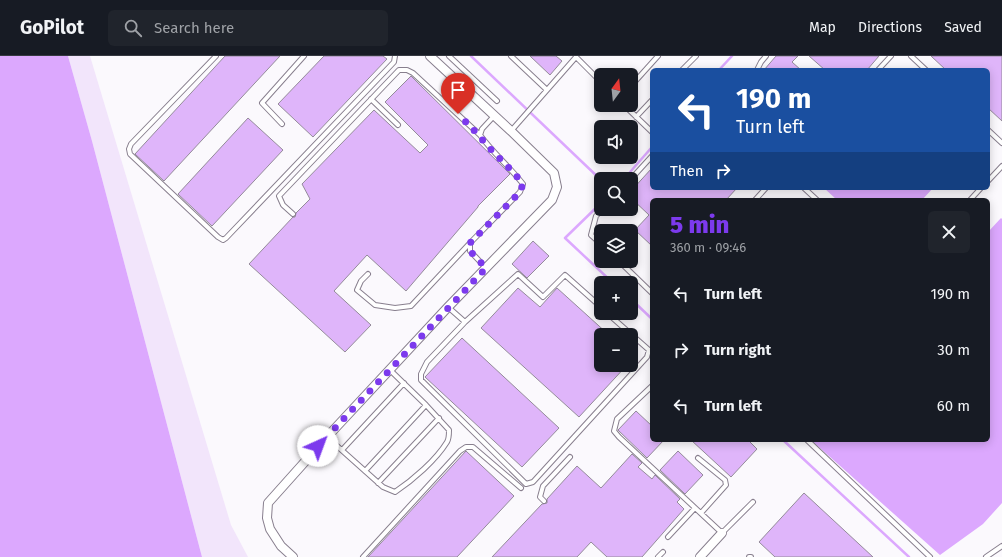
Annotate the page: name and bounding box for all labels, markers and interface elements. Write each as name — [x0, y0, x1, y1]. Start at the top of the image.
search box — [108, 10, 388, 46]
text: GoPilot — [20, 16, 84, 39]
icon: search — [122, 17, 144, 39]
text: Search here — [154, 19, 234, 37]
text: Map — [809, 19, 836, 36]
text: Directions — [858, 19, 922, 36]
text: Saved — [944, 19, 982, 36]
north arrow — [594, 68, 638, 112]
map controls — [594, 68, 638, 372]
pin — [441, 73, 475, 114]
icon: arrive — [447, 79, 469, 101]
text: 190 m — [736, 82, 811, 115]
icon: left — [670, 84, 722, 136]
text: Turn left — [736, 116, 805, 138]
button: sound — [594, 120, 638, 164]
icon: right — [712, 160, 734, 182]
text: Then — [670, 162, 704, 180]
button: search — [594, 172, 638, 216]
text: 5 min — [670, 211, 729, 239]
button: close — [928, 211, 970, 253]
button: layers — [594, 224, 638, 268]
text: 360 m · 09:46 — [670, 240, 746, 255]
button: + — [594, 276, 638, 320]
icon: left — [670, 283, 692, 305]
text: Turn left — [704, 285, 762, 303]
text: 190 m — [930, 285, 970, 303]
button: − — [594, 328, 638, 372]
icon: right — [670, 339, 692, 361]
text: Turn right — [704, 341, 771, 359]
text: 30 m — [937, 341, 970, 359]
icon: left — [670, 395, 692, 417]
text: Turn left — [704, 397, 762, 415]
text: 60 m — [937, 397, 970, 415]
position arrow — [297, 425, 339, 467]

